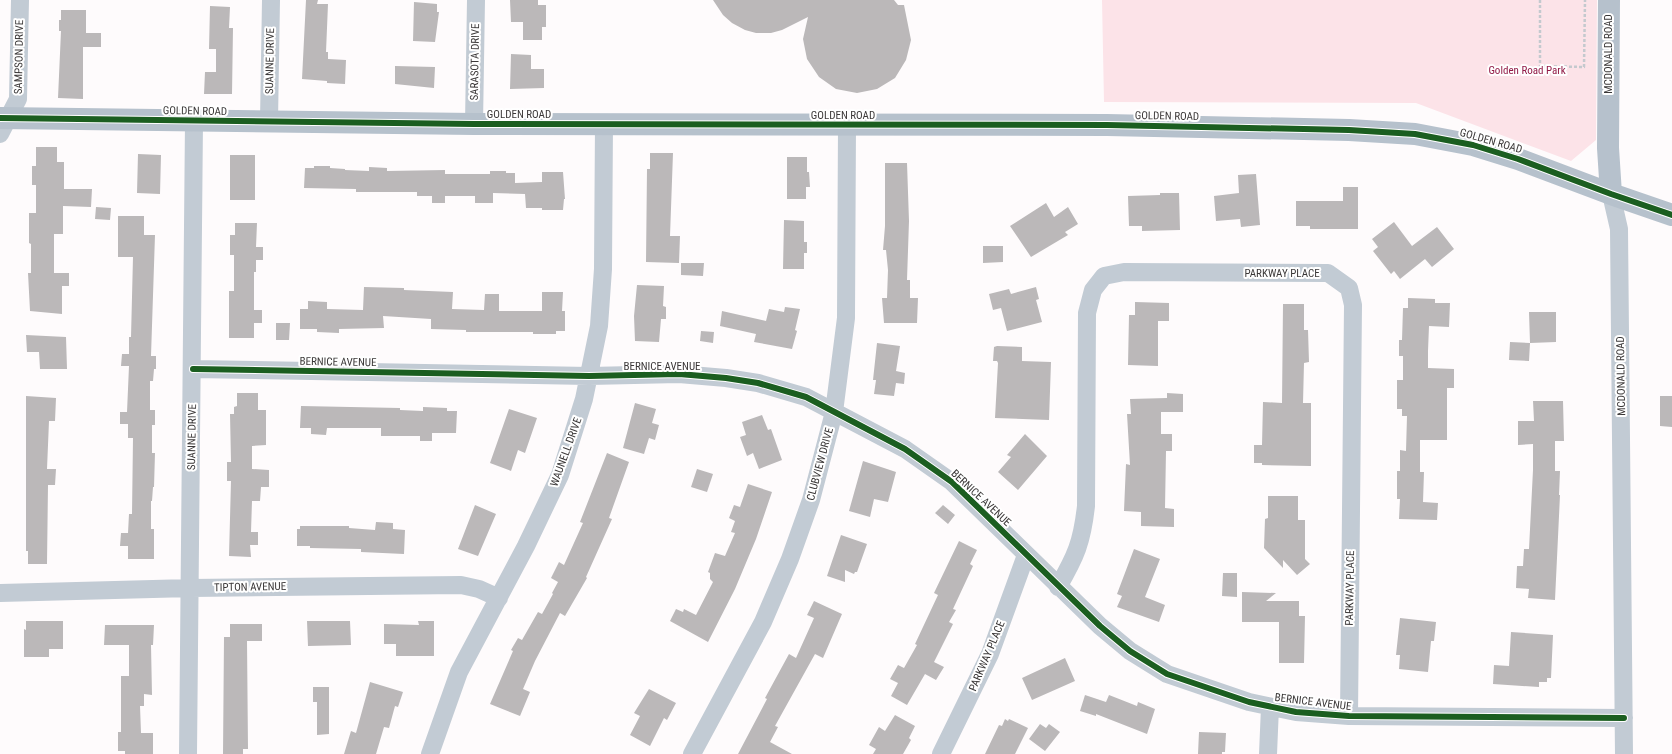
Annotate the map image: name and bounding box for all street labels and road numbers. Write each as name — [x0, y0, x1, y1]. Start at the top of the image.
street label: MCDONALD ROAD — [1602, 14, 1615, 94]
street label: SAMPSON DRIVE — [12, 19, 26, 94]
street label: SARASOTA DRIVE — [468, 23, 482, 101]
street label: SUANNE DRIVE — [263, 27, 277, 94]
street label: GOLDEN ROAD — [163, 104, 227, 118]
street label: GOLDEN ROAD — [487, 108, 551, 121]
street label: GOLDEN ROAD — [811, 109, 875, 122]
street label: GOLDEN ROAD — [1135, 109, 1199, 123]
street label: GOLDEN ROAD — [1458, 126, 1524, 156]
street label: PARKWAY PLACE — [1244, 267, 1320, 280]
street label: MCDONALD ROAD — [1614, 336, 1628, 416]
street label: BERNICE AVENUE — [299, 355, 377, 369]
street label: BERNICE AVENUE — [623, 360, 701, 373]
street label: SUANNE DRIVE — [185, 403, 199, 470]
street label: WAUNELL DRIVE — [548, 415, 585, 488]
street label: CLUBVIEW DRIVE — [804, 426, 836, 502]
street label: BERNICE AVENUE — [948, 467, 1014, 529]
street label: PARKWAY PLACE — [1343, 550, 1357, 626]
street label: TIPTON AVENUE — [214, 580, 287, 594]
street label: PARKWAY PLACE — [966, 618, 1008, 693]
street label: BERNICE AVENUE — [1274, 691, 1353, 713]

